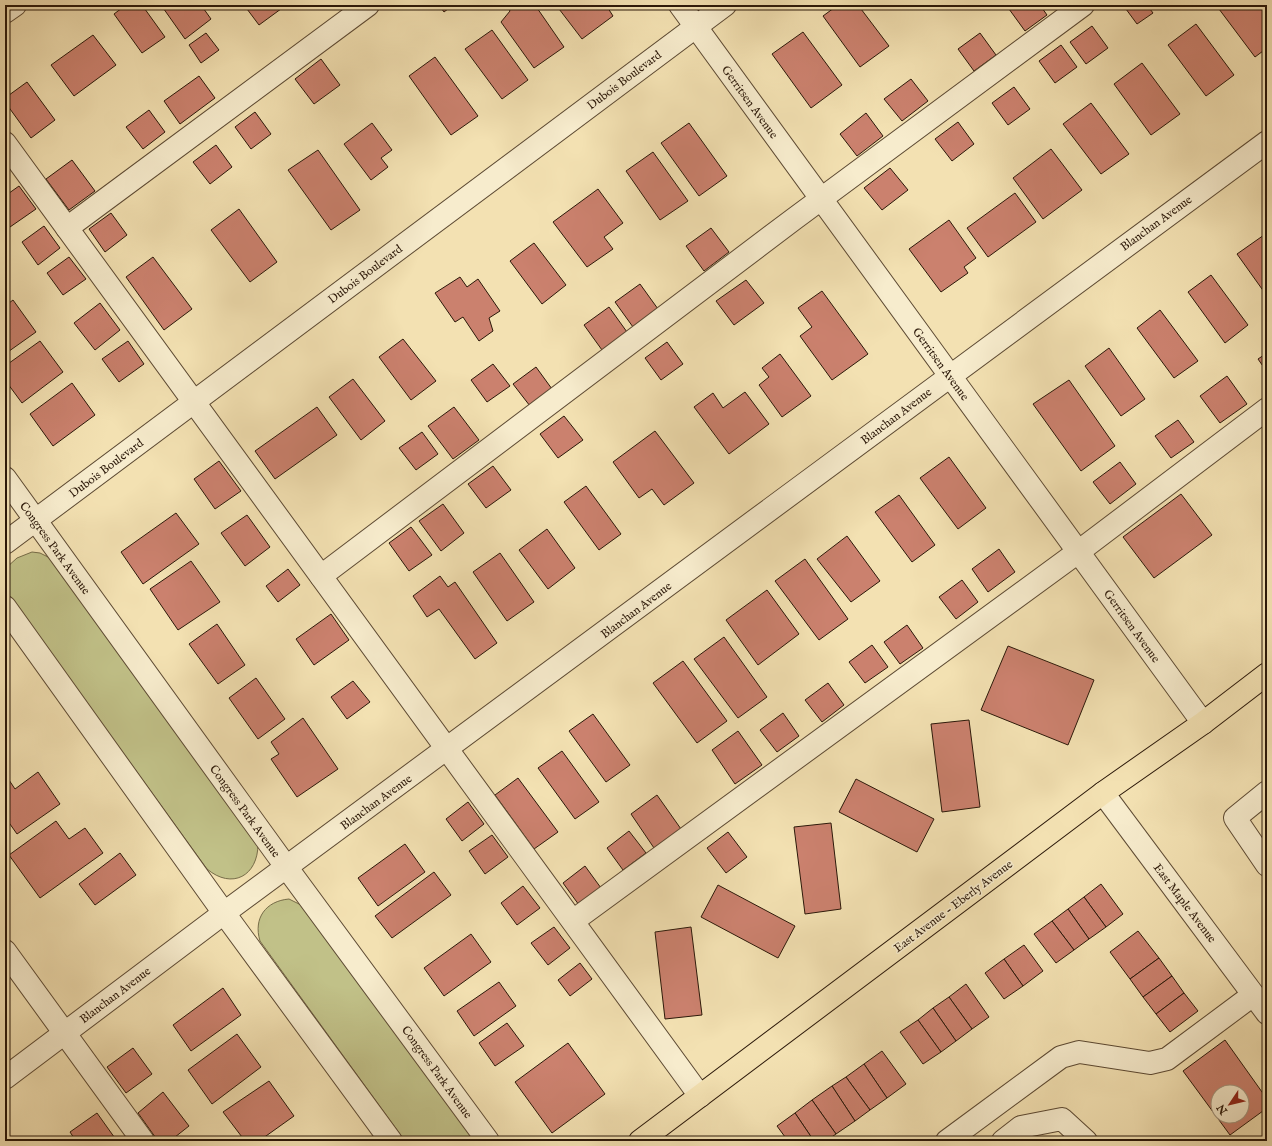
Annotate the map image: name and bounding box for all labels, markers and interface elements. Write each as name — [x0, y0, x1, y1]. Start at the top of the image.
street label: Dubois Boulevard — [584, 47, 665, 113]
street label: Gerritsen Avenue — [718, 63, 781, 142]
street label: Blanchan Avenue — [1117, 192, 1196, 255]
street label: Dubois Boulevard — [325, 241, 406, 307]
street label: Gerritsen Avenue — [909, 325, 972, 404]
street label: Blanchan Avenue — [858, 384, 935, 448]
street label: Dubois Boulevard — [66, 435, 147, 501]
street label: Congress Park Avenue — [16, 499, 94, 598]
street label: Blanchan Avenue — [598, 578, 675, 642]
street label: Gerritsen Avenue — [1100, 587, 1163, 666]
street label: Congress Park Avenue — [206, 762, 284, 861]
street label: Blanchan Avenue — [337, 771, 416, 834]
street label: East Avenue - Eberly Avenue — [891, 857, 1016, 956]
street label: East Maple Avenue — [1149, 861, 1220, 947]
street label: Blanchan Avenue — [77, 963, 154, 1027]
street label: Congress Park Avenue — [398, 1023, 476, 1122]
north arrow — [1210, 1084, 1250, 1124]
text: N — [1214, 1101, 1232, 1118]

